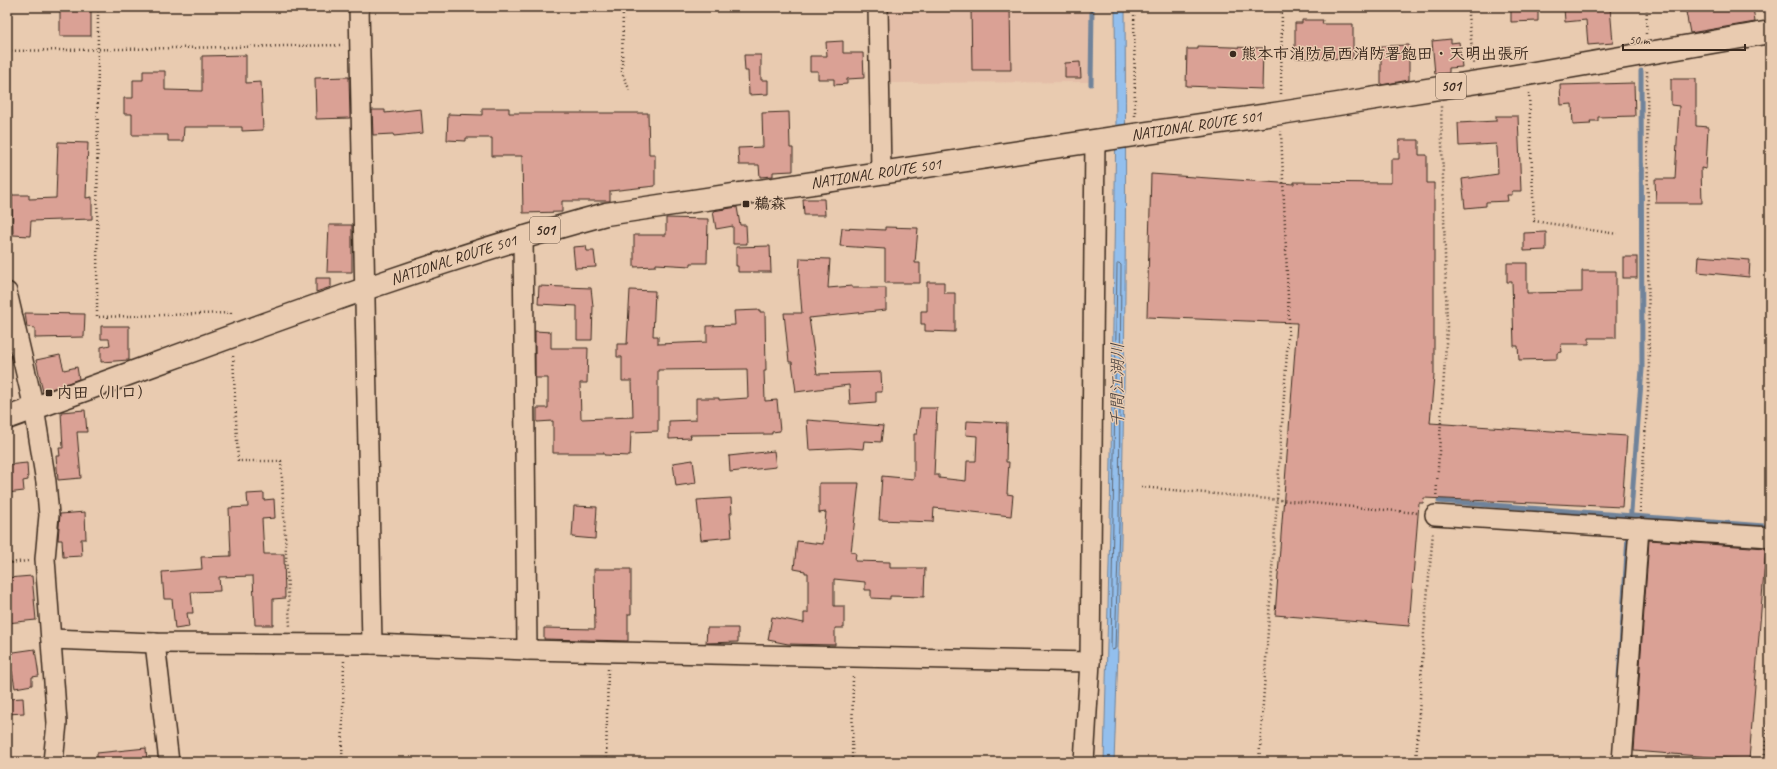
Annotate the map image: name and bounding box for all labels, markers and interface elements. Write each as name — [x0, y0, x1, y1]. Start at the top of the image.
scale bar — [1623, 26, 1745, 52]
text: 50 m — [1629, 32, 1651, 48]
place label: 熊本市消防局西消防署飽田・天明出張所 — [1241, 44, 1529, 64]
marker: 熊本市消防局西消防署飽田・天明出張所 — [1228, 49, 1238, 59]
road number: 501 — [1436, 73, 1466, 99]
street label: NATIONAL ROUTE 501 — [1130, 106, 1264, 145]
street label: NATIONAL ROUTE 501 — [809, 154, 943, 193]
place label: 鵜森 — [754, 194, 786, 214]
marker: 鵜森 — [741, 199, 751, 209]
road number: 501 — [530, 217, 560, 243]
street label: NATIONAL ROUTE 501 — [388, 230, 520, 289]
water label: 千間江湖川 — [1107, 343, 1128, 428]
place label: 内田（川口） — [57, 383, 153, 403]
marker: 内田（川口） — [44, 388, 54, 398]

